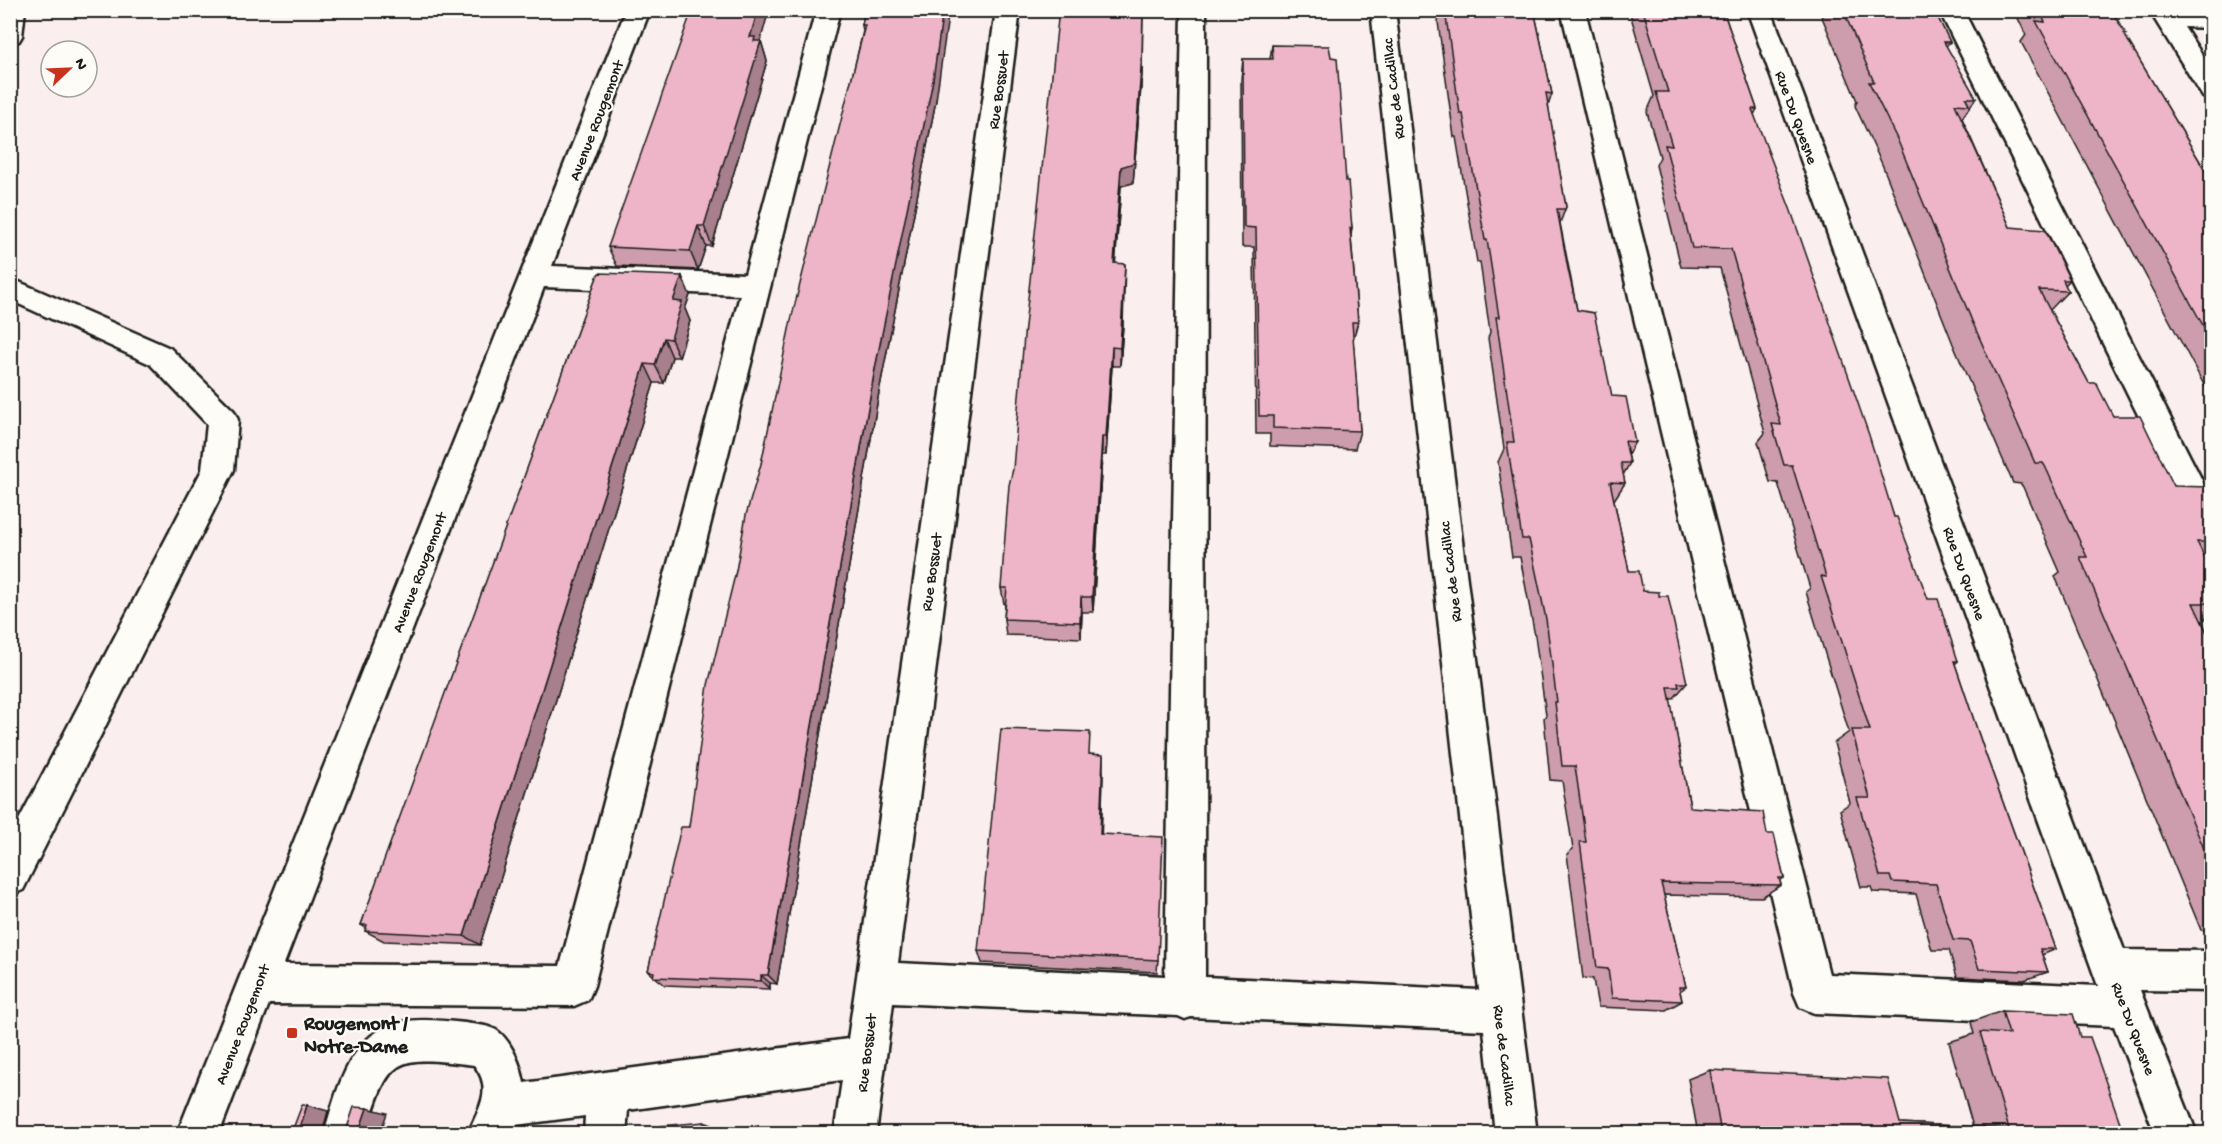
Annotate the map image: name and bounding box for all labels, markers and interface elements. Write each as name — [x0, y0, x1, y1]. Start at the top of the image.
street label: Rue de Cadillac — [1380, 37, 1411, 140]
north arrow — [39, 39, 99, 99]
street label: Rue Bossuet — [986, 49, 1016, 131]
text: N — [69, 56, 91, 74]
street label: Avenue Rougemont — [567, 57, 630, 184]
street label: Rue Du Quesne — [1769, 69, 1821, 168]
street label: Avenue Rougemont — [390, 509, 453, 636]
street label: Rue de Cadillac — [1437, 520, 1468, 623]
street label: Rue Du Quesne — [1937, 525, 1989, 624]
street label: Rue Bossuet — [919, 531, 949, 613]
street label: Avenue Rougemont — [213, 961, 276, 1088]
street label: Rue Du Quesne — [2105, 980, 2158, 1079]
street label: Rue de Cadillac — [1487, 1004, 1518, 1107]
street label: Rue Bossuet — [854, 1012, 883, 1094]
place label: Rougemont / Notre-Dame — [303, 1014, 409, 1060]
marker: Rougemont / Notre-Dame — [285, 1026, 299, 1040]

